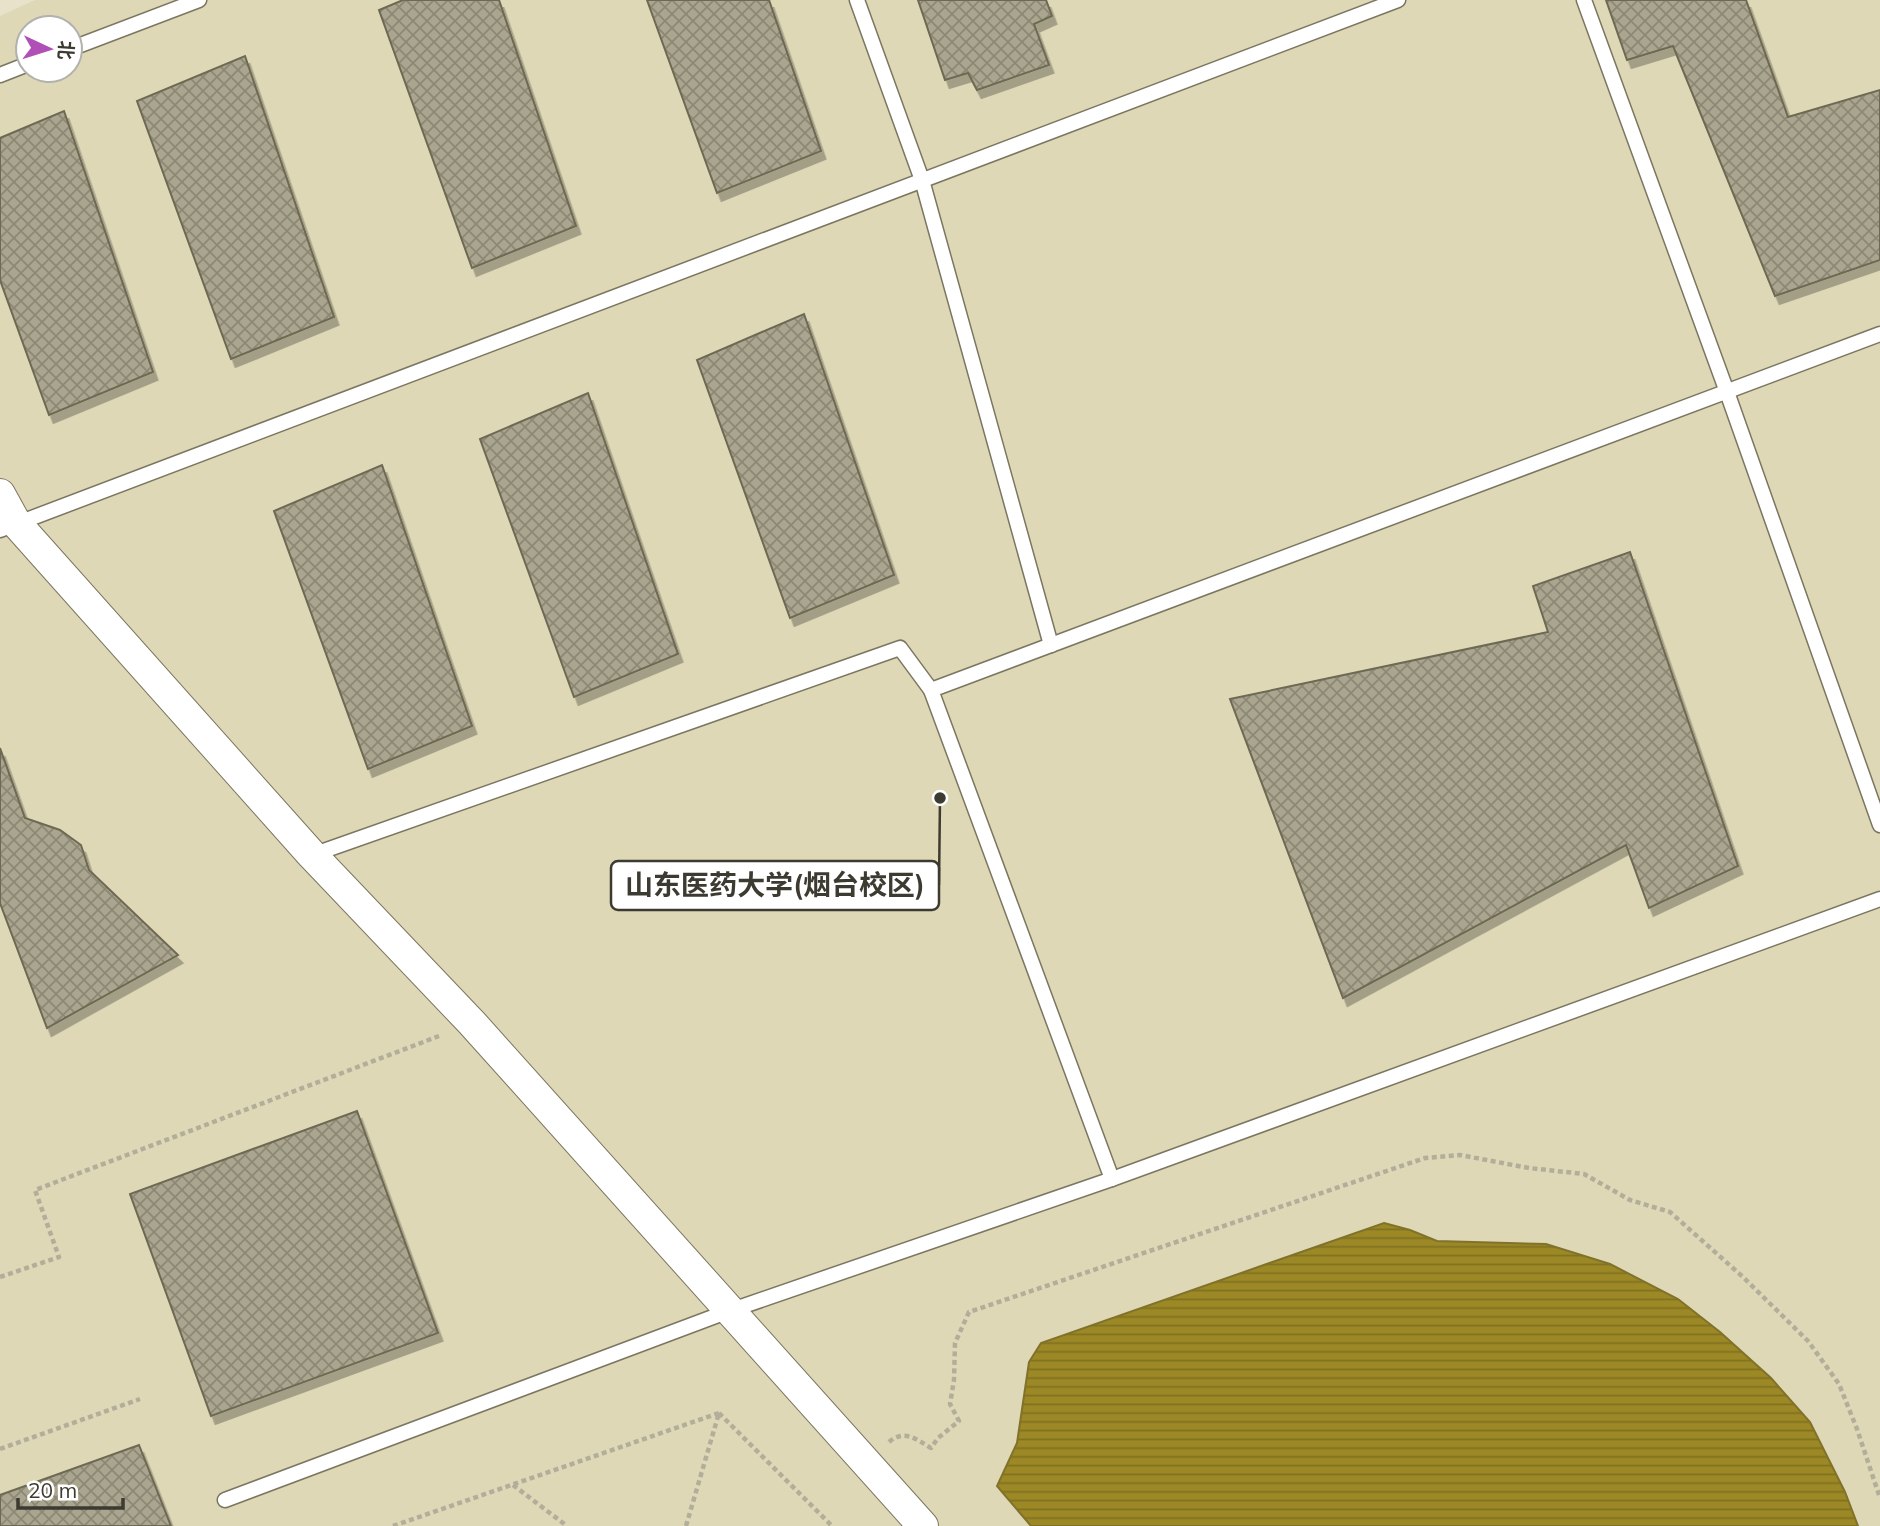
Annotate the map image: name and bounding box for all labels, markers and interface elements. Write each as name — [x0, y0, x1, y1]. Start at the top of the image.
north arrow — [14, 14, 84, 84]
text: 北 — [53, 40, 79, 61]
callout: 山东医药大学(烟台校区) — [611, 861, 939, 910]
text: 山东医药大学(烟台校区) — [625, 867, 925, 902]
scale bar — [18, 1466, 122, 1510]
text: 20 m — [28, 1477, 77, 1503]

